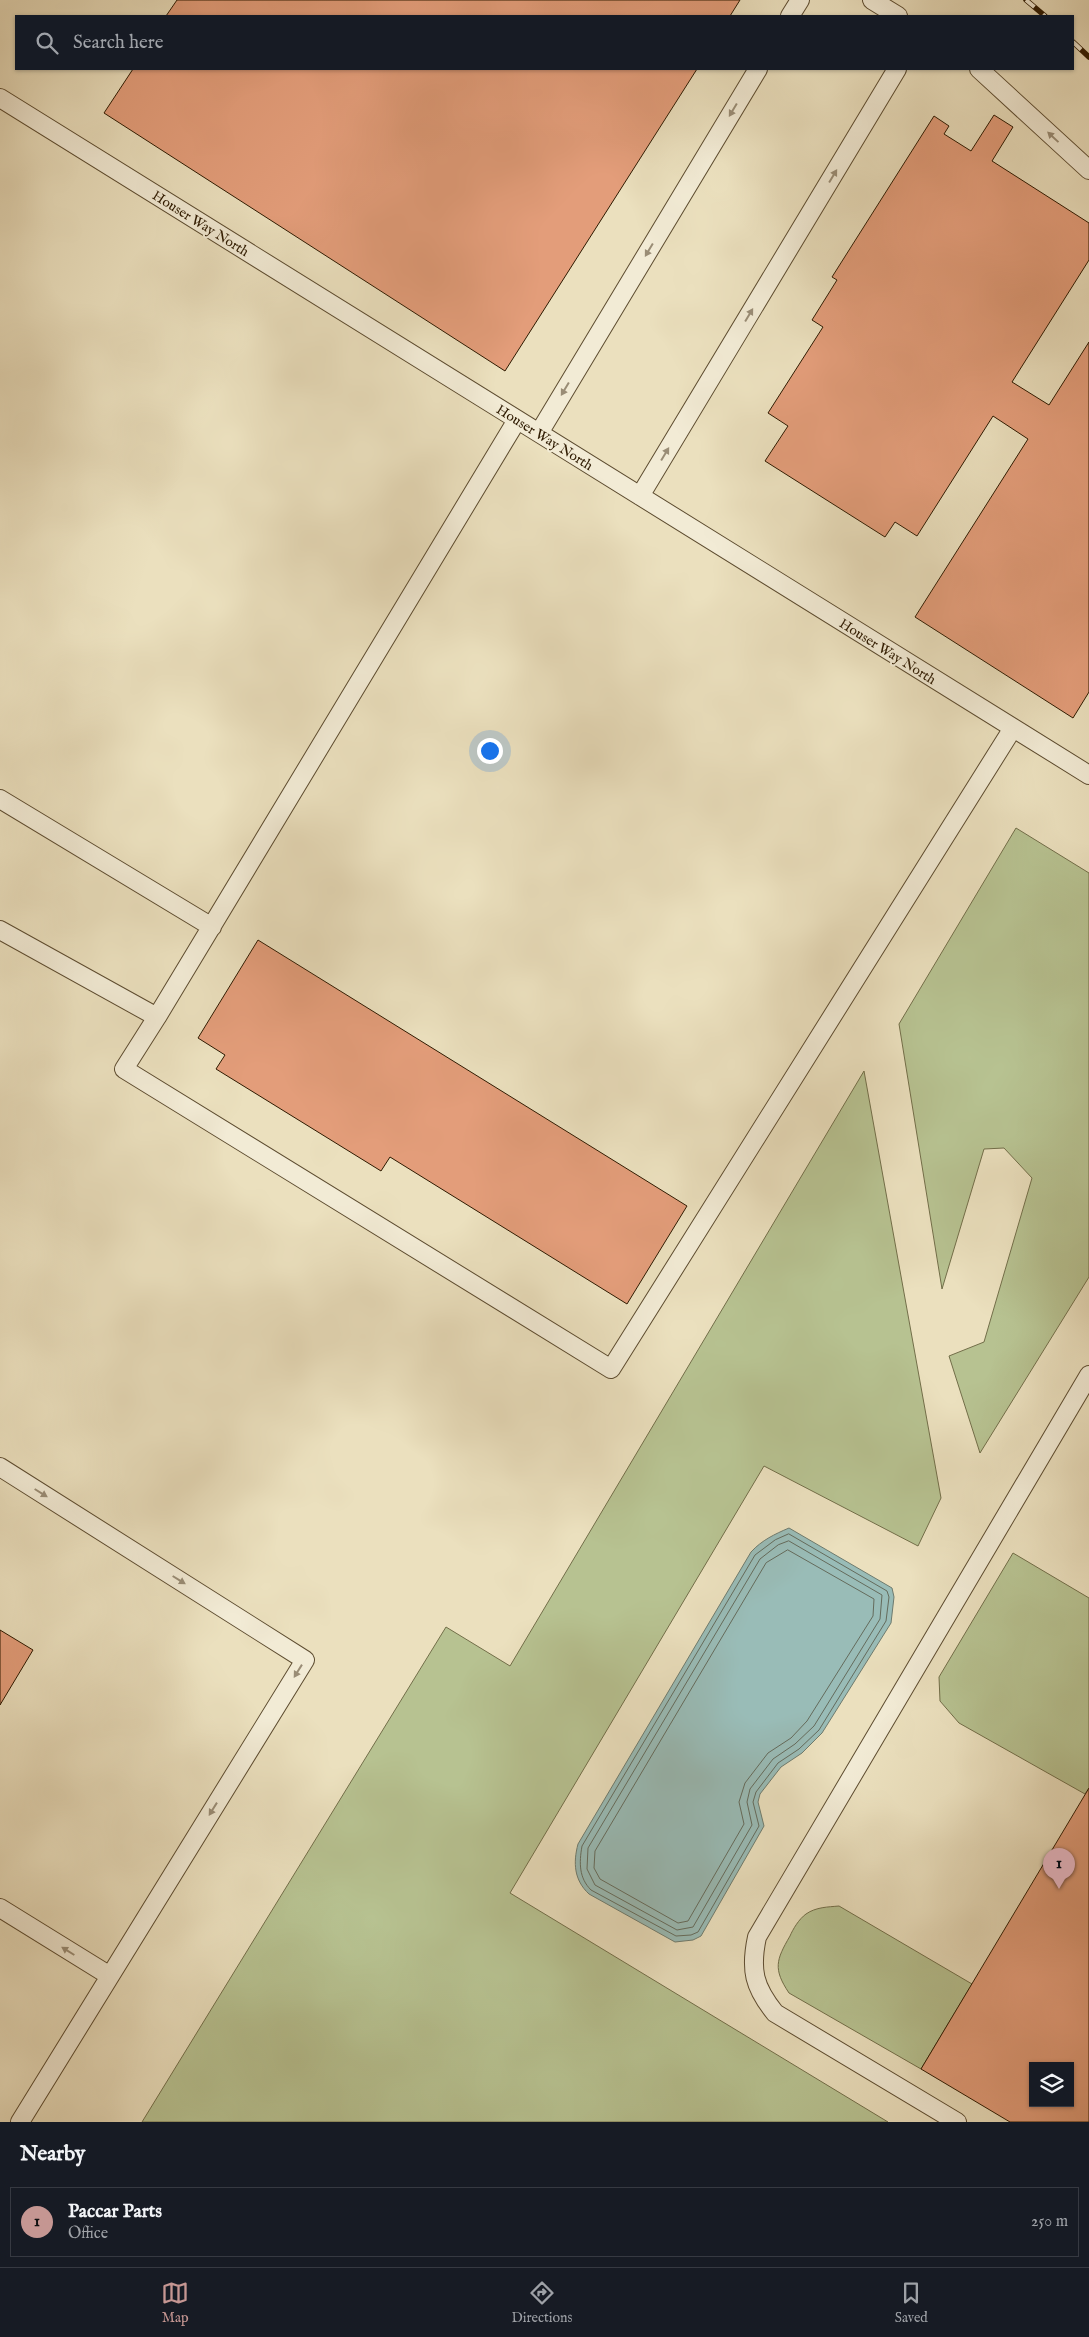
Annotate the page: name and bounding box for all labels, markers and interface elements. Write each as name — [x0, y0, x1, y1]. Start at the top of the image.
search box — [15, 15, 1074, 70]
icon: search — [33, 29, 61, 57]
text: Search here — [73, 31, 164, 55]
one-way arrow — [729, 104, 738, 117]
one-way arrow — [1047, 131, 1060, 142]
one-way arrow — [828, 169, 837, 182]
street label: Houser Way North — [149, 187, 253, 261]
one-way arrow — [645, 243, 654, 256]
one-way arrow — [744, 308, 753, 321]
one-way arrow — [561, 382, 570, 395]
street label: Houser Way North — [493, 401, 597, 475]
one-way arrow — [660, 448, 669, 461]
street label: Houser Way North — [836, 615, 940, 689]
your location — [477, 738, 503, 764]
one-way arrow — [35, 1489, 48, 1498]
one-way arrow — [172, 1575, 185, 1585]
one-way arrow — [293, 1664, 303, 1678]
one-way arrow — [208, 1803, 217, 1816]
pin: 1 — [1043, 1848, 1075, 1889]
one-way arrow — [62, 1946, 75, 1955]
map controls — [1029, 2062, 1074, 2107]
button: layers — [1029, 2062, 1074, 2107]
text: Nearby — [20, 2141, 85, 2168]
text: Paccar Parts — [68, 2200, 162, 2224]
text: 1 — [34, 2212, 40, 2232]
text: 250 m — [1031, 2212, 1068, 2232]
text: Office — [68, 2224, 108, 2244]
tab: Map — [161, 2279, 189, 2327]
tab: Directions — [511, 2279, 572, 2327]
tab: Saved — [895, 2279, 928, 2327]

